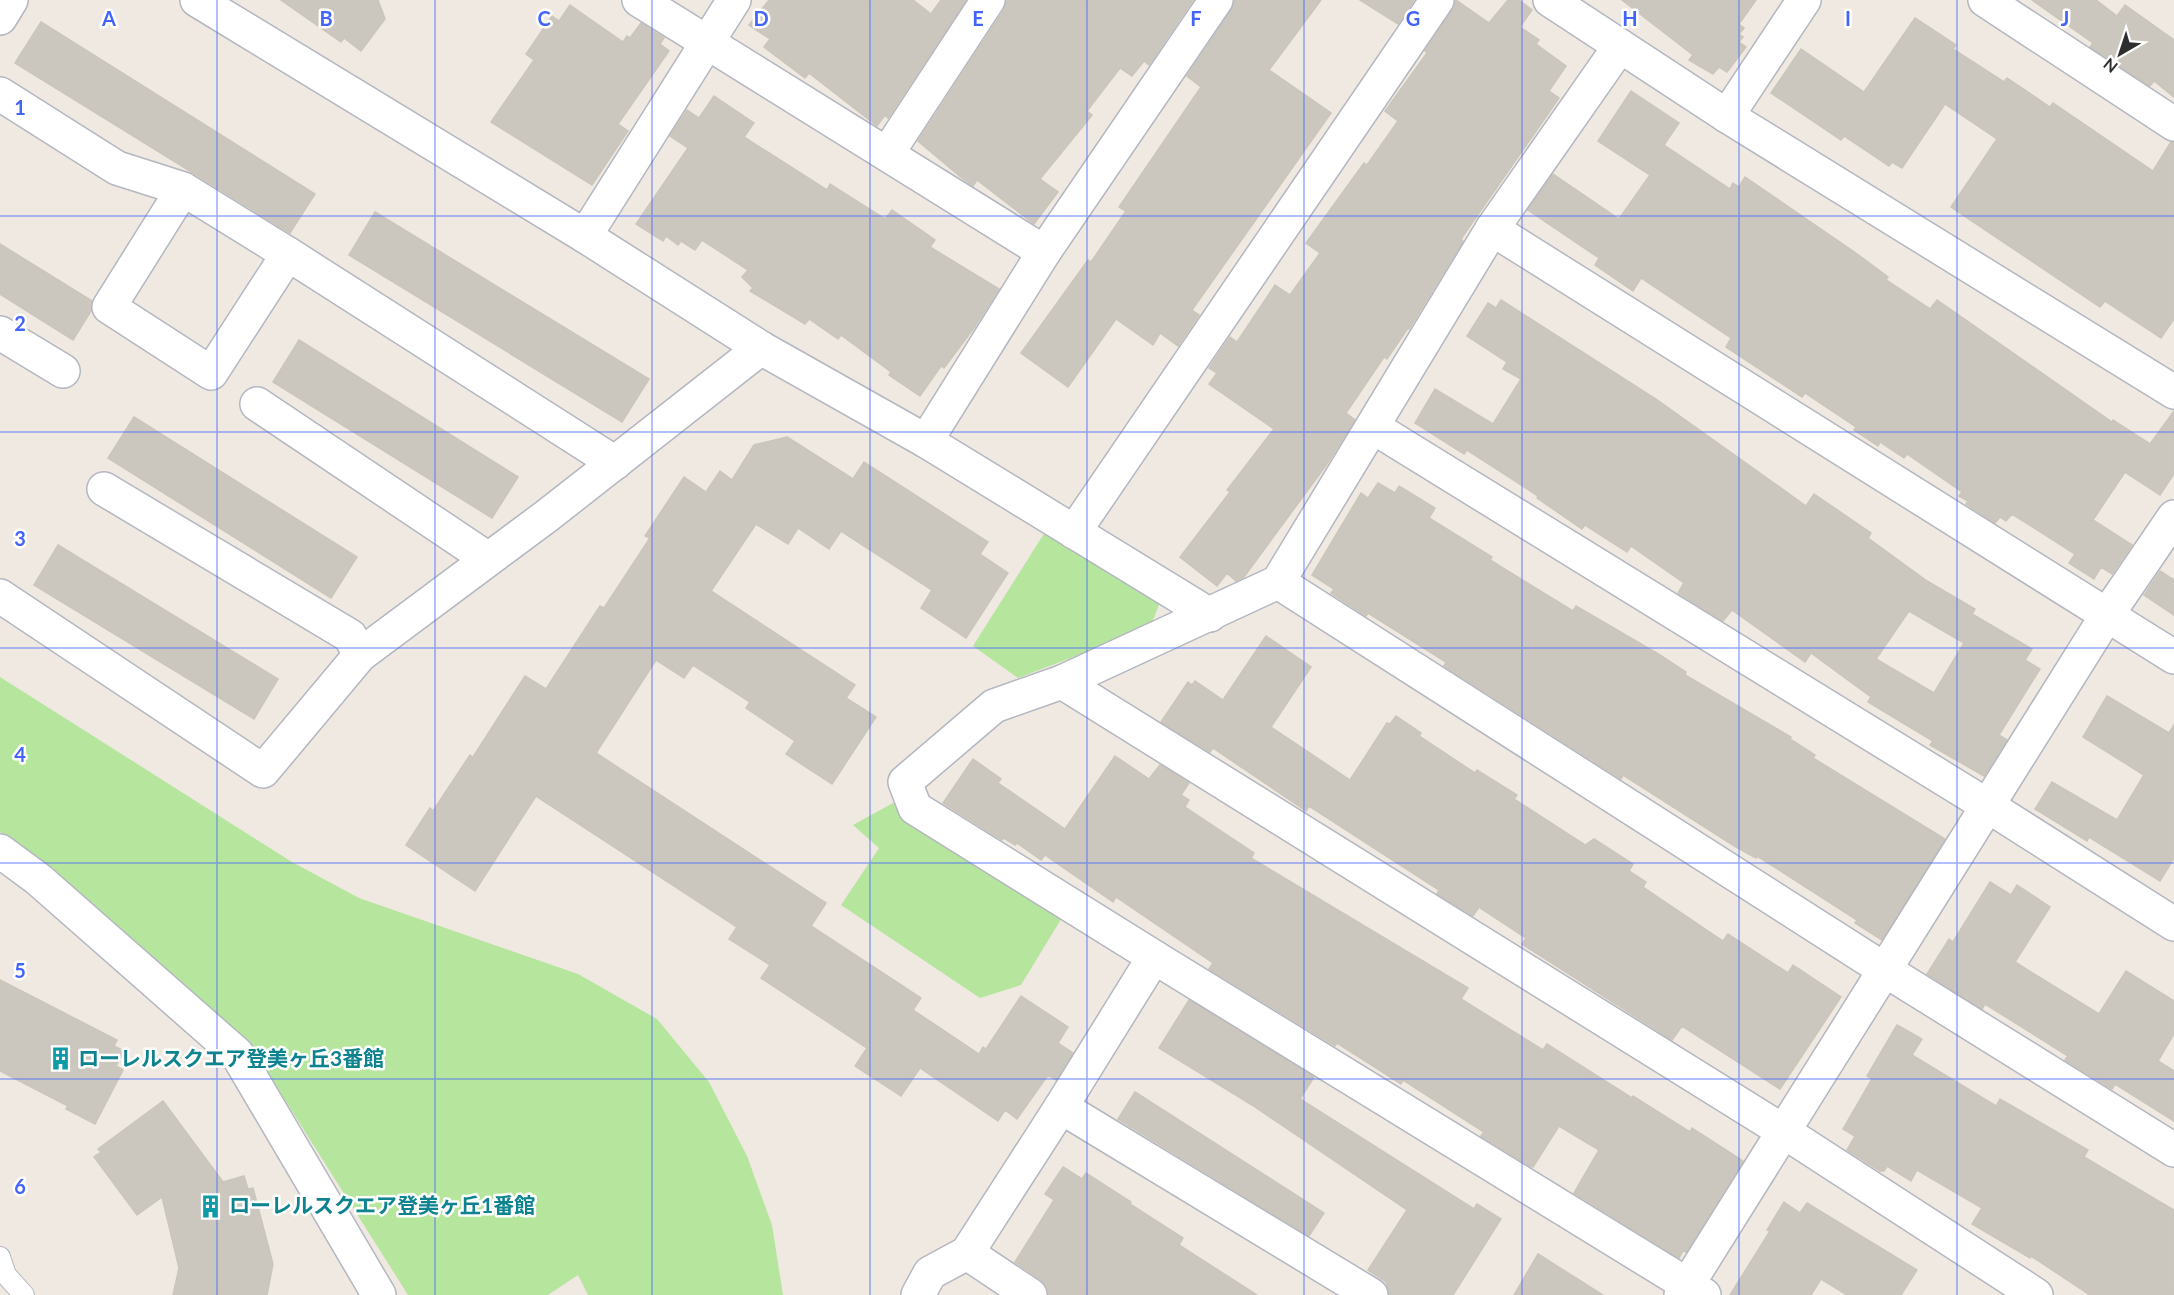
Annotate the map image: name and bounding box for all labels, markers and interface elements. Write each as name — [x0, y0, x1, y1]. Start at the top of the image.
text: A — [101, 6, 116, 30]
text: B — [319, 6, 333, 30]
text: C — [537, 6, 551, 30]
text: D — [753, 6, 769, 30]
text: E — [972, 6, 984, 30]
text: F — [1190, 6, 1202, 30]
text: G — [1406, 6, 1420, 30]
text: H — [1622, 6, 1638, 30]
text: I — [1845, 6, 1851, 30]
text: J — [2061, 6, 2069, 30]
north arrow — [2090, 24, 2150, 84]
text: N — [2099, 55, 2121, 77]
text: 1 — [14, 95, 26, 119]
text: 2 — [14, 311, 26, 335]
text: 3 — [14, 526, 26, 550]
text: 4 — [14, 742, 26, 766]
text: 5 — [14, 958, 26, 982]
place label: ローレルスクエア登美ヶ丘3番館 — [78, 1045, 384, 1070]
building icon: ローレルスクエア登美ヶ丘3番館 — [47, 1046, 73, 1072]
text: 6 — [14, 1174, 26, 1198]
place label: ローレルスクエア登美ヶ丘1番館 — [229, 1192, 535, 1217]
building icon: ローレルスクエア登美ヶ丘1番館 — [198, 1193, 224, 1219]

